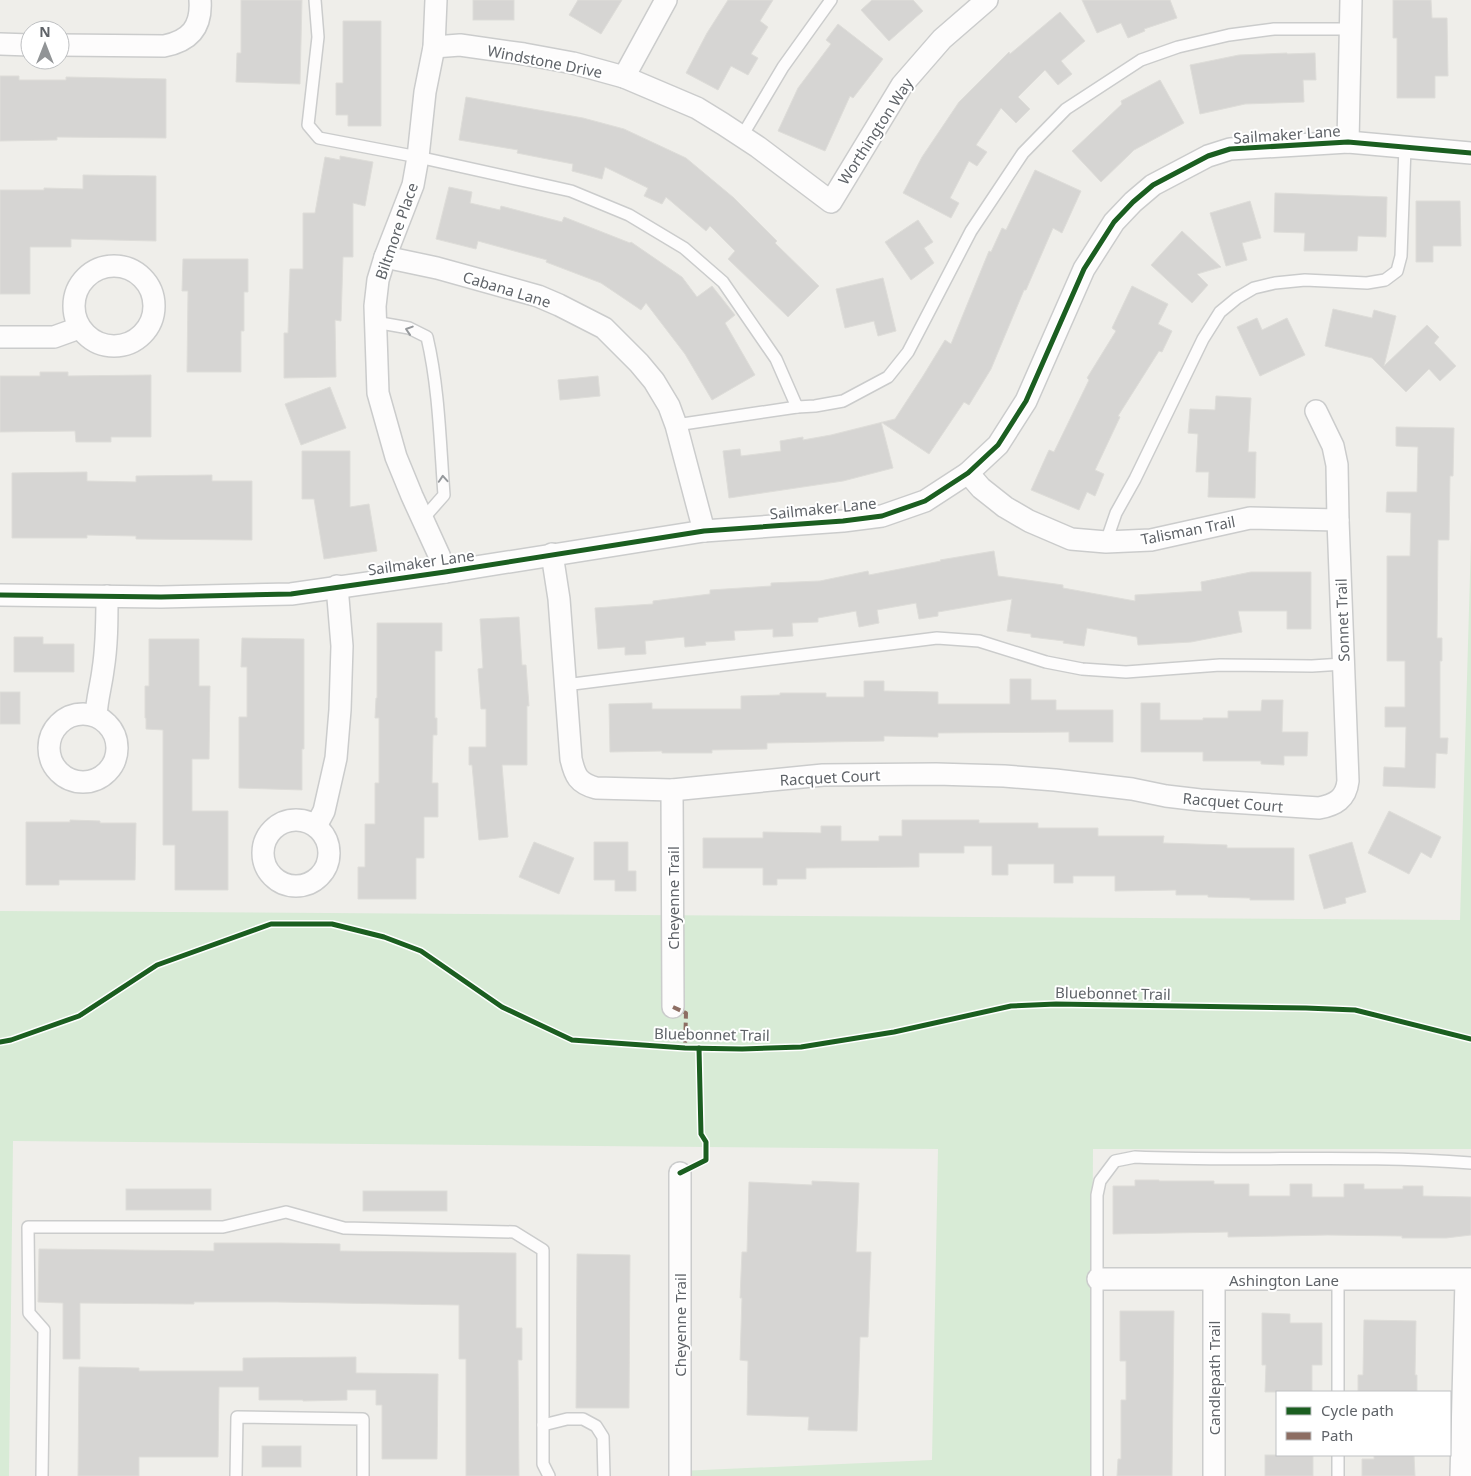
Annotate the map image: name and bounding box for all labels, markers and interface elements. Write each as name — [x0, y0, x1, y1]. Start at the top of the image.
north arrow — [20, 20, 70, 70]
text: N — [39, 22, 51, 41]
street label: Windstone Drive — [486, 40, 604, 82]
street label: Worthington Way — [833, 74, 917, 188]
street label: Sailmaker Lane — [1233, 120, 1341, 148]
street label: Biltmore Place — [370, 180, 422, 282]
street label: Cabana Lane — [460, 266, 554, 312]
one-way arrow — [405, 325, 414, 335]
one-way arrow — [438, 475, 449, 483]
street label: Sailmaker Lane — [769, 492, 877, 524]
street label: Talisman Trail — [1139, 511, 1237, 549]
street label: Sailmaker Lane — [366, 545, 476, 579]
street label: Sonnet Trail — [1331, 578, 1353, 662]
street label: Racquet Court — [779, 764, 881, 790]
street label: Racquet Court — [1182, 788, 1285, 816]
street label: Cheyenne Trail — [663, 846, 683, 950]
street label: Bluebonnet Trail — [1055, 982, 1171, 1004]
street label: Bluebonnet Trail — [654, 1023, 770, 1045]
street label: Ashington Lane — [1229, 1270, 1339, 1290]
street label: Cheyenne Trail — [670, 1273, 690, 1377]
street label: Candlepath Trail — [1204, 1321, 1224, 1435]
legend — [1276, 1391, 1451, 1456]
text: Cycle path — [1321, 1400, 1394, 1420]
text: Path — [1321, 1425, 1353, 1445]

